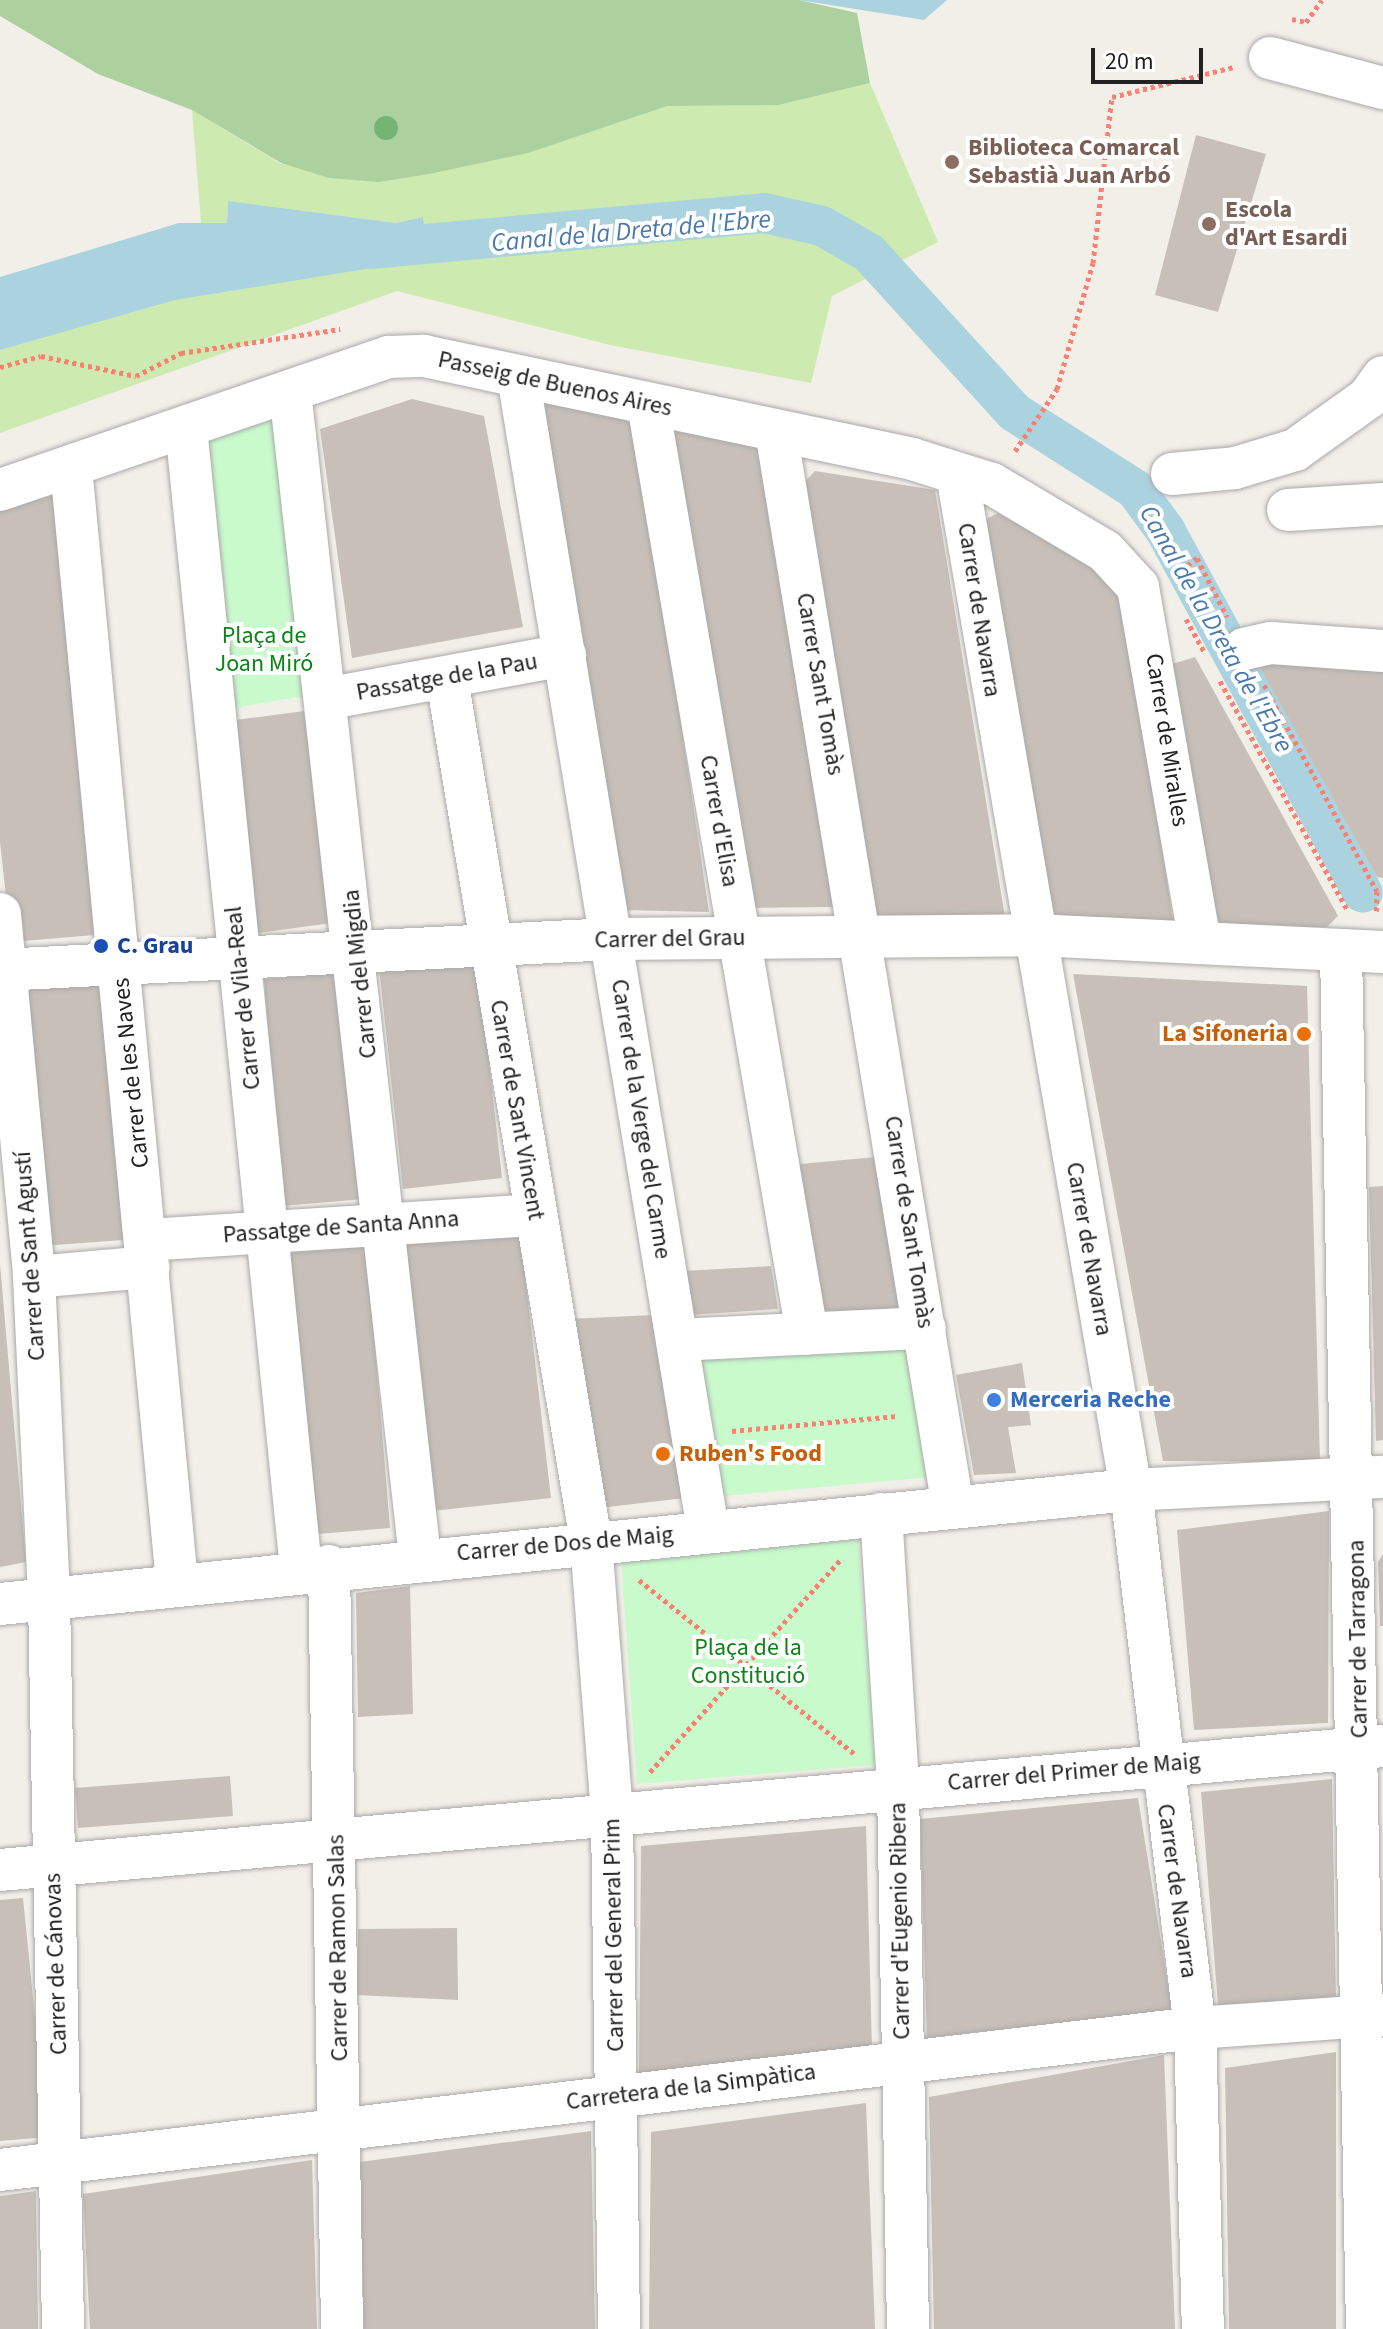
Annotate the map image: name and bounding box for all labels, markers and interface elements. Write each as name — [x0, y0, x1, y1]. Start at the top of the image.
scale bar — [1095, 32, 1207, 82]
text: 20 m — [1105, 44, 1154, 79]
place label: Biblioteca Comarcal Sebastià Juan Arbó — [968, 134, 1179, 190]
marker: Biblioteca Comarcal Sebastià Juan Arbó — [943, 153, 961, 171]
place label: Escola d'Art Esardi — [1225, 196, 1348, 252]
water label: Canal de la Dreta de l'Ebre — [490, 203, 772, 259]
marker: Escola d'Art Esardi — [1200, 215, 1218, 233]
street label: Passeig de Buenos Aires — [435, 345, 675, 423]
water label: Canal de la Dreta de l'Ebre — [1132, 500, 1300, 758]
street label: Carrer de Navarra — [951, 521, 1007, 699]
street label: Carrer Sant Tomàs — [790, 591, 850, 777]
park label: Plaça de Joan Miró — [215, 622, 313, 678]
street label: Passatge de la Pau — [354, 647, 540, 707]
street label: Carrer de Miralles — [1139, 651, 1195, 829]
street label: Carrer d'Elisa — [693, 753, 745, 889]
street label: Carrer del Migdia — [337, 888, 383, 1060]
street label: Carrer de Vila-Real — [219, 905, 267, 1091]
street label: Carrer del Grau — [594, 923, 746, 955]
place label: C. Grau — [117, 932, 193, 960]
marker: C. Grau — [92, 937, 110, 955]
street label: Carrer de les Naves — [107, 977, 155, 1169]
street label: Carrer de la Verge del Carme — [605, 977, 677, 1261]
street label: Carrer de Sant Vincent — [483, 998, 551, 1222]
place label: La Sifoneria — [1162, 1020, 1288, 1048]
marker: La Sifoneria — [1295, 1025, 1313, 1043]
street label: Carrer de Sant Tomàs — [878, 1114, 940, 1330]
street label: Carrer de Sant Agustí — [8, 1150, 52, 1362]
street label: Carrer de Navarra — [1060, 1160, 1118, 1338]
street label: Passatge de Santa Anna — [222, 1204, 460, 1250]
place label: Merceria Reche — [1010, 1386, 1171, 1414]
marker: Merceria Reche — [985, 1391, 1003, 1409]
place label: Ruben's Food — [679, 1440, 822, 1468]
marker: Ruben's Food — [654, 1445, 672, 1463]
street label: Carrer de Dos de Maig — [455, 1520, 675, 1568]
street label: Carrer de Tarragona — [1342, 1539, 1374, 1739]
park label: Plaça de la Constitució — [691, 1634, 805, 1690]
street label: Carrer del Primer de Maig — [946, 1747, 1202, 1797]
street label: Carrer d'Eugenio Ribera — [884, 1802, 916, 2040]
street label: Carrer de Navarra — [1150, 1802, 1204, 1980]
street label: Carrer del General Prim — [598, 1818, 630, 2052]
street label: Carrer de Ramon Salas — [322, 1834, 354, 2062]
street label: Carrer de Cánovas — [38, 1873, 74, 2055]
street label: Carretera de la Simpàtica — [564, 2057, 818, 2117]

